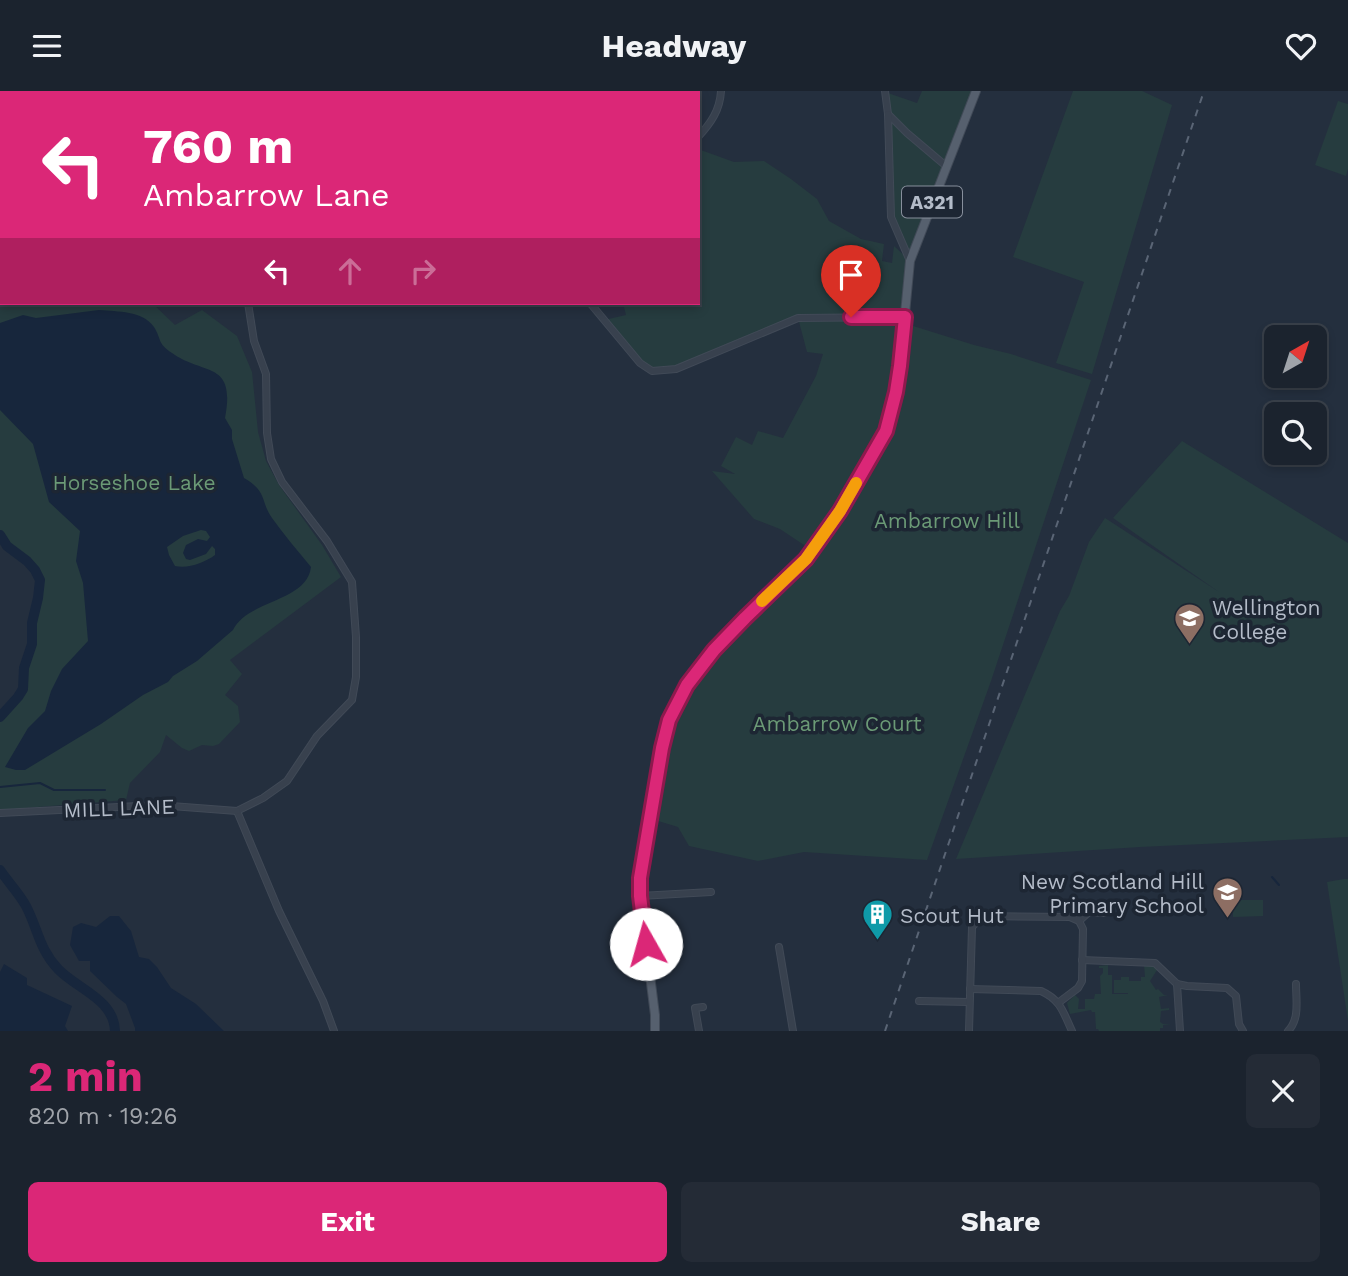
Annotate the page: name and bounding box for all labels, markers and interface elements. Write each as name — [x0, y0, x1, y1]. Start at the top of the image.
icon: menu — [28, 27, 66, 65]
text: Headway — [602, 27, 746, 65]
icon: heart — [1282, 27, 1320, 65]
text: 760 m — [143, 117, 293, 175]
icon: left — [28, 119, 119, 210]
text: Ambarrow Lane — [143, 176, 390, 214]
road number: A321 — [902, 187, 962, 218]
pin — [821, 245, 881, 317]
icon: left — [258, 252, 296, 290]
icon: ahead — [331, 252, 369, 290]
icon: right — [404, 252, 442, 290]
icon: arrive — [832, 256, 870, 294]
north arrow — [1264, 325, 1326, 389]
map controls — [1264, 325, 1327, 465]
button: search — [1264, 402, 1327, 465]
park label: Horseshoe Lake — [52, 470, 216, 495]
park label: Ambarrow Hill — [874, 508, 1021, 533]
place label: Wellington College — [1212, 595, 1321, 644]
school or university icon: Wellington College — [1172, 602, 1206, 646]
park label: Ambarrow Court — [753, 711, 922, 736]
street label: MILL LANE — [63, 794, 175, 822]
place label: New Scotland Hill Primary School — [1021, 869, 1205, 918]
school or university icon: New Scotland Hill Primary School — [1210, 876, 1244, 920]
building icon: Scout Hut — [860, 898, 894, 942]
place label: Scout Hut — [900, 903, 1004, 928]
position arrow — [609, 907, 683, 981]
text: 2 min — [28, 1052, 143, 1101]
button: close — [1246, 1054, 1320, 1128]
text: 820 m · 19:26 — [28, 1103, 177, 1130]
button: Exit — [28, 1182, 667, 1262]
button: Share — [681, 1182, 1320, 1262]

